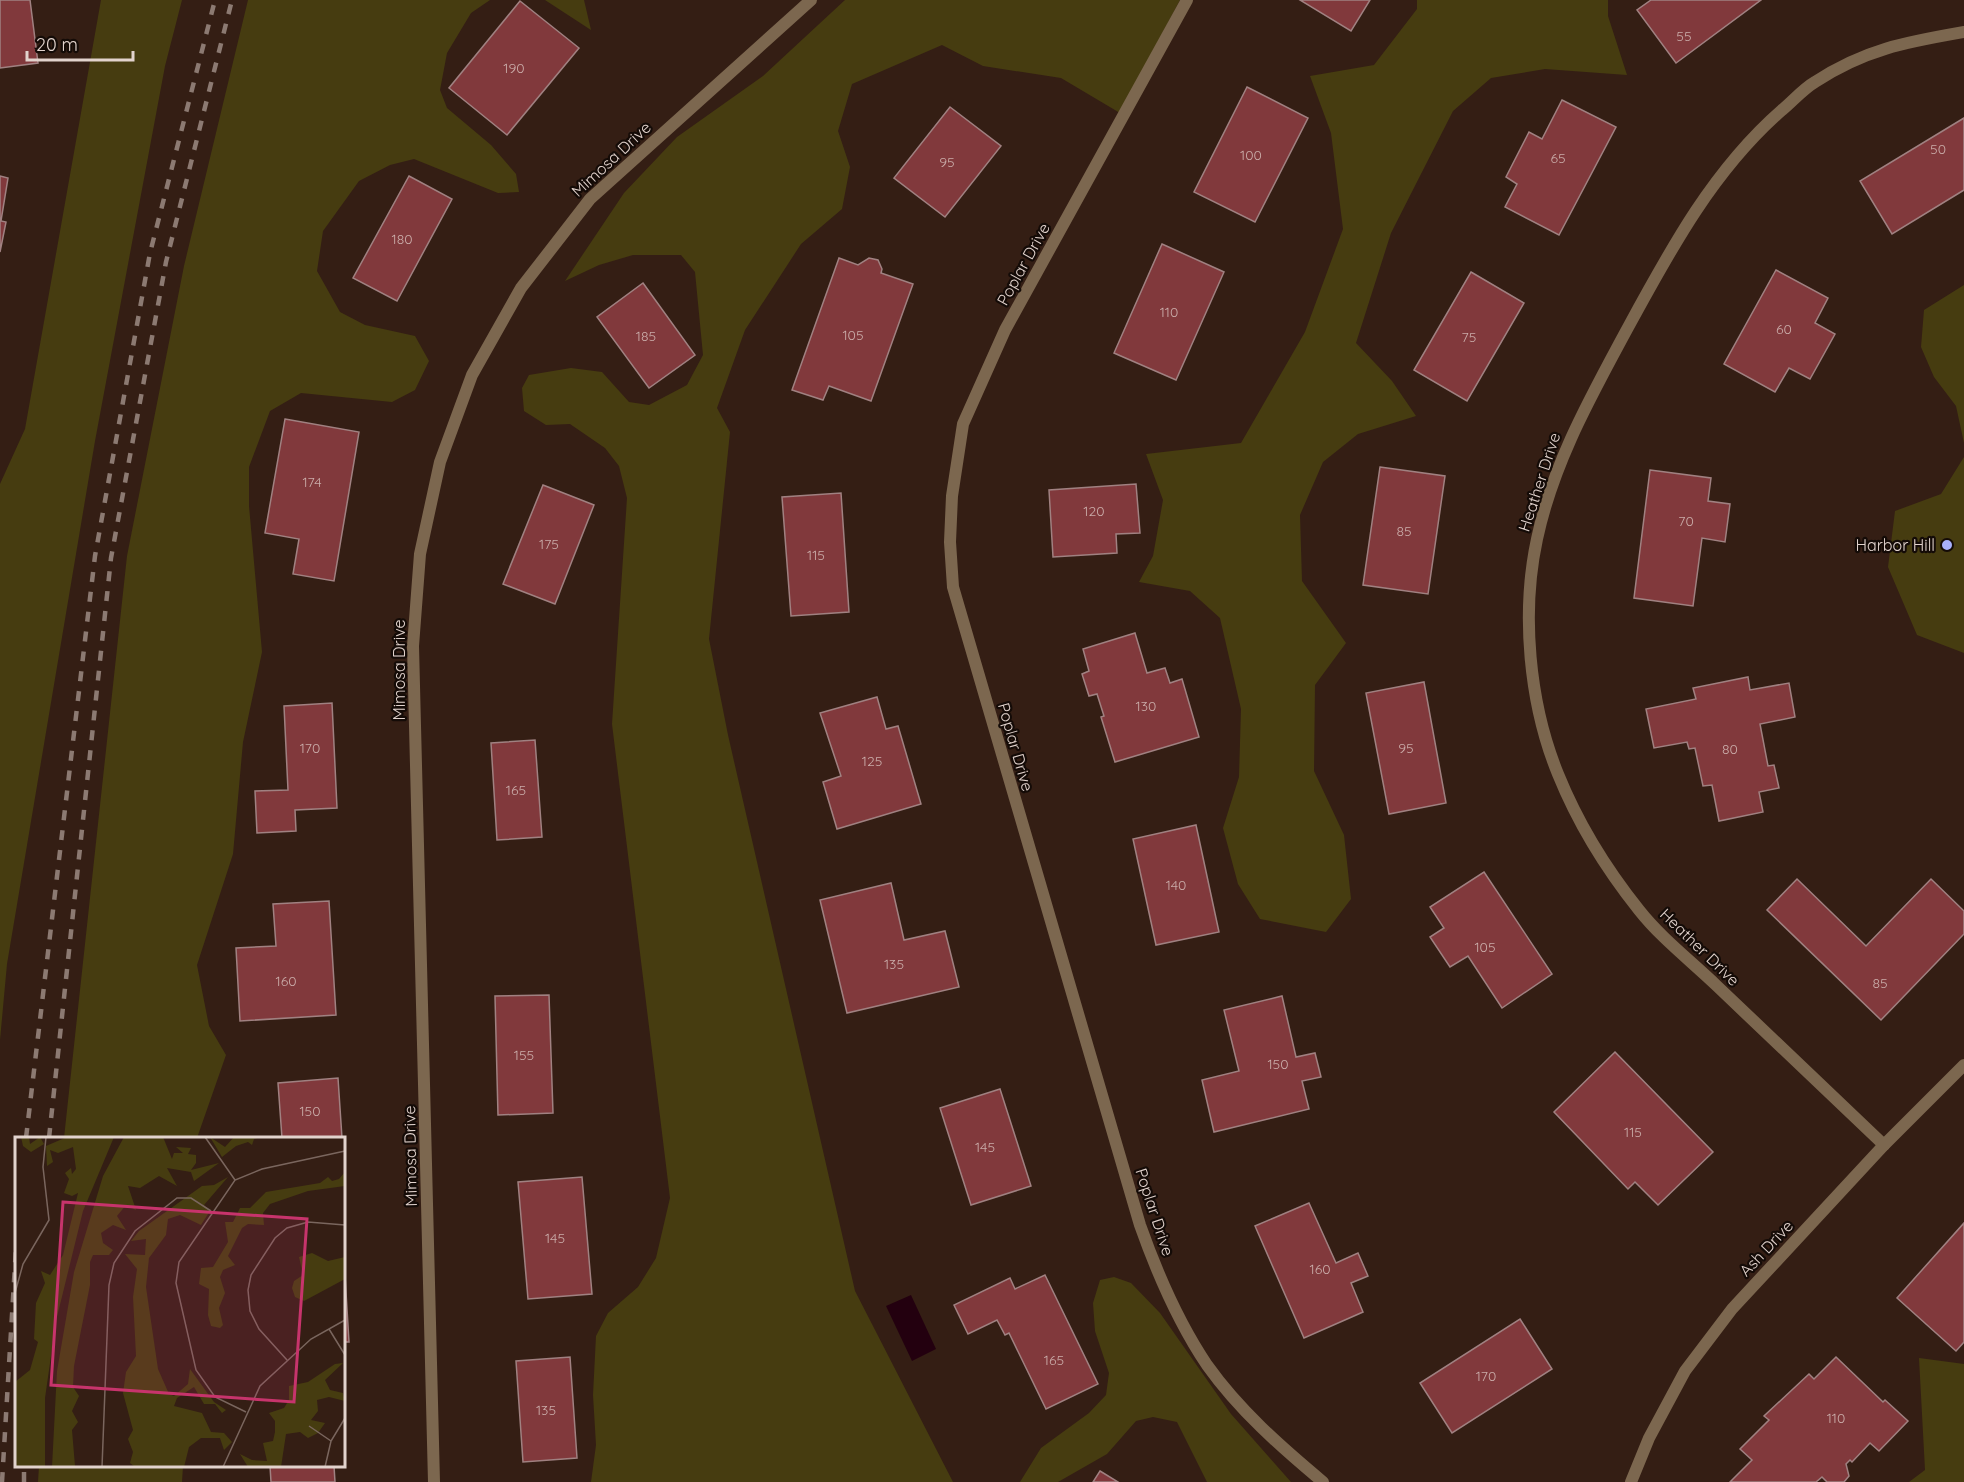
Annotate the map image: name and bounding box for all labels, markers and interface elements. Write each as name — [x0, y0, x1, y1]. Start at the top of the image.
scale bar — [27, 24, 134, 62]
house number: 55 — [1676, 27, 1692, 45]
text: 20 m — [36, 33, 78, 56]
house number: 190 — [503, 59, 525, 77]
street label: Mimosa Drive — [567, 117, 655, 201]
house number: 50 — [1930, 140, 1946, 158]
house number: 100 — [1240, 146, 1262, 164]
house number: 65 — [1550, 149, 1566, 167]
house number: 95 — [939, 153, 955, 171]
street label: Poplar Drive — [992, 219, 1054, 309]
house number: 180 — [391, 230, 413, 248]
house number: 110 — [1160, 303, 1178, 321]
house number: 60 — [1776, 320, 1792, 338]
house number: 105 — [842, 326, 864, 344]
house number: 185 — [636, 327, 656, 345]
house number: 75 — [1462, 328, 1476, 346]
street label: Heather Drive — [1514, 430, 1564, 534]
house number: 174 — [302, 473, 322, 491]
house number: 120 — [1083, 502, 1105, 520]
house number: 70 — [1678, 512, 1694, 530]
house number: 85 — [1396, 522, 1412, 540]
house number: 175 — [539, 535, 559, 553]
place label: Harbor Hill — [1855, 535, 1935, 555]
marker: Harbor Hill — [1940, 538, 1954, 552]
house number: 115 — [807, 546, 825, 564]
street label: Mimosa Drive — [389, 619, 409, 721]
house number: 130 — [1136, 697, 1156, 715]
street label: Poplar Drive — [994, 700, 1038, 794]
house number: 170 — [300, 739, 320, 757]
house number: 95 — [1398, 739, 1414, 757]
house number: 80 — [1722, 740, 1738, 758]
house number: 125 — [862, 752, 882, 770]
house number: 165 — [506, 781, 526, 799]
house number: 140 — [1166, 876, 1186, 894]
street label: Heather Drive — [1656, 904, 1744, 990]
house number: 105 — [1474, 938, 1496, 956]
house number: 135 — [884, 955, 904, 973]
house number: 160 — [275, 972, 297, 990]
house number: 85 — [1872, 974, 1888, 992]
house number: 155 — [514, 1046, 534, 1064]
house number: 150 — [1267, 1055, 1289, 1073]
house number: 150 — [299, 1102, 321, 1120]
street label: Mimosa Drive — [399, 1105, 421, 1207]
house number: 115 — [1624, 1123, 1642, 1141]
inset map — [15, 1137, 345, 1467]
house number: 145 — [975, 1138, 995, 1156]
street label: Poplar Drive — [1131, 1166, 1179, 1258]
street label: Ash Drive — [1735, 1216, 1797, 1280]
house number: 145 — [545, 1229, 565, 1247]
house number: 160 — [1309, 1260, 1331, 1278]
house number: 165 — [1044, 1351, 1064, 1369]
house number: 170 — [1476, 1367, 1496, 1385]
house number: 135 — [536, 1401, 556, 1419]
house number: 110 — [1827, 1409, 1845, 1427]

